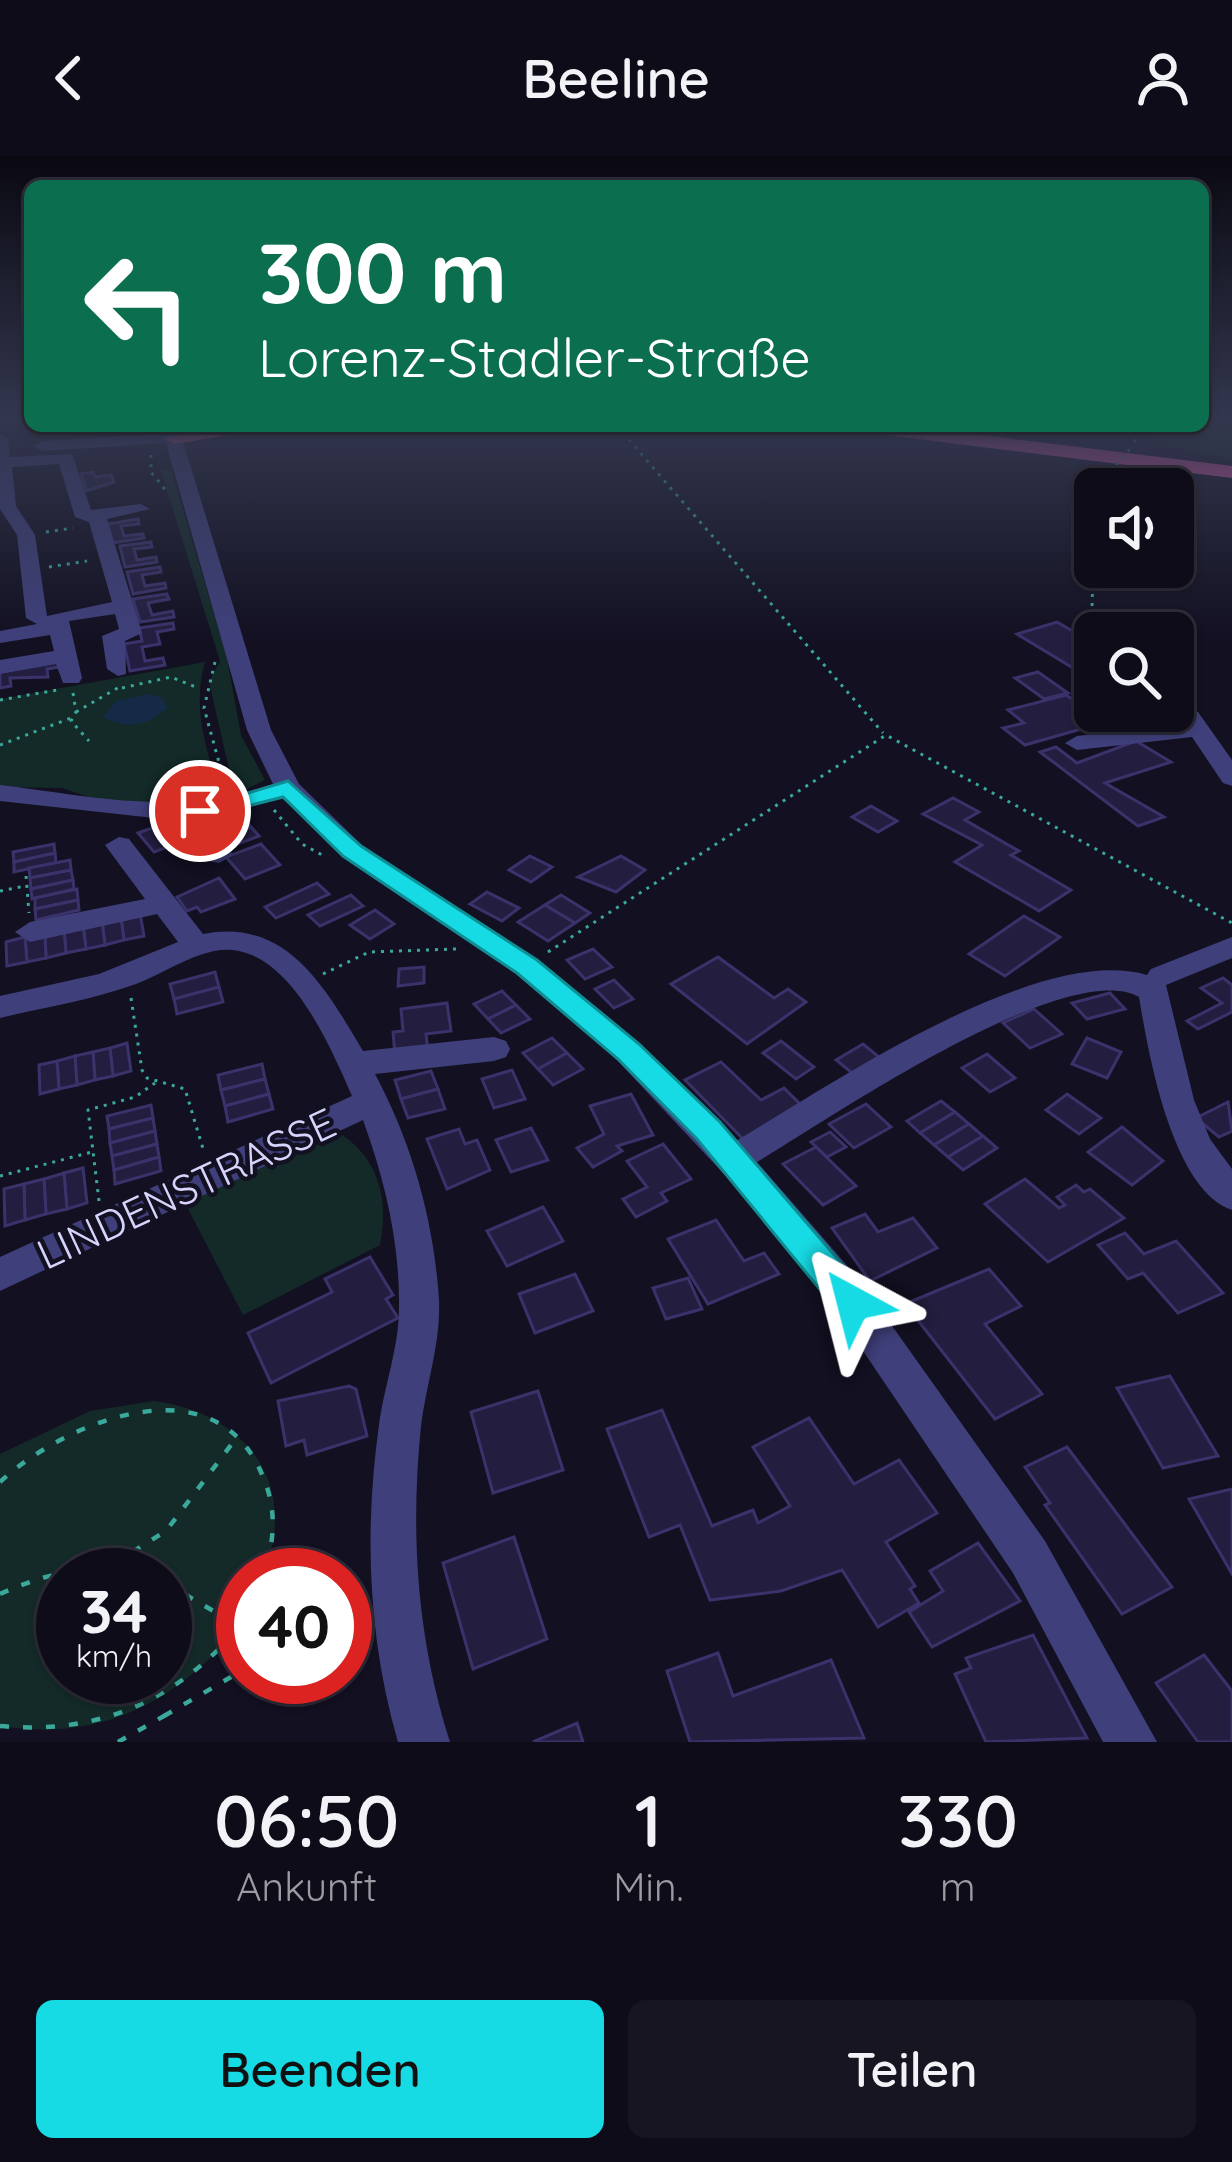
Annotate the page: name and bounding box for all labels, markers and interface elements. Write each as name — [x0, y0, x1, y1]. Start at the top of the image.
text: Beeline — [522, 44, 710, 112]
icon: back — [36, 45, 102, 111]
icon: person — [1130, 45, 1196, 111]
text: 300 m — [258, 219, 507, 324]
icon: left — [60, 228, 216, 384]
text: Lorenz-Stadler-Straße — [258, 323, 811, 391]
map controls — [1074, 468, 1194, 732]
button: sound — [1074, 468, 1194, 588]
button: search — [1074, 612, 1194, 732]
pin — [149, 760, 251, 862]
icon: arrive — [167, 778, 233, 844]
street label: LINDENSTRASSE — [28, 1096, 344, 1280]
position arrow — [790, 1240, 916, 1366]
speed limit sign: 40 — [216, 1548, 372, 1704]
text: 34 — [80, 1573, 148, 1648]
text: km/h — [76, 1637, 152, 1675]
text: 06:50 — [214, 1775, 399, 1865]
text: 1 — [635, 1775, 662, 1865]
text: 330 — [897, 1775, 1018, 1865]
text: Ankunft — [236, 1862, 377, 1911]
text: Min. — [613, 1862, 684, 1911]
text: m — [940, 1862, 976, 1911]
button: Beenden — [36, 2000, 604, 2138]
button: Teilen — [628, 2000, 1196, 2138]

